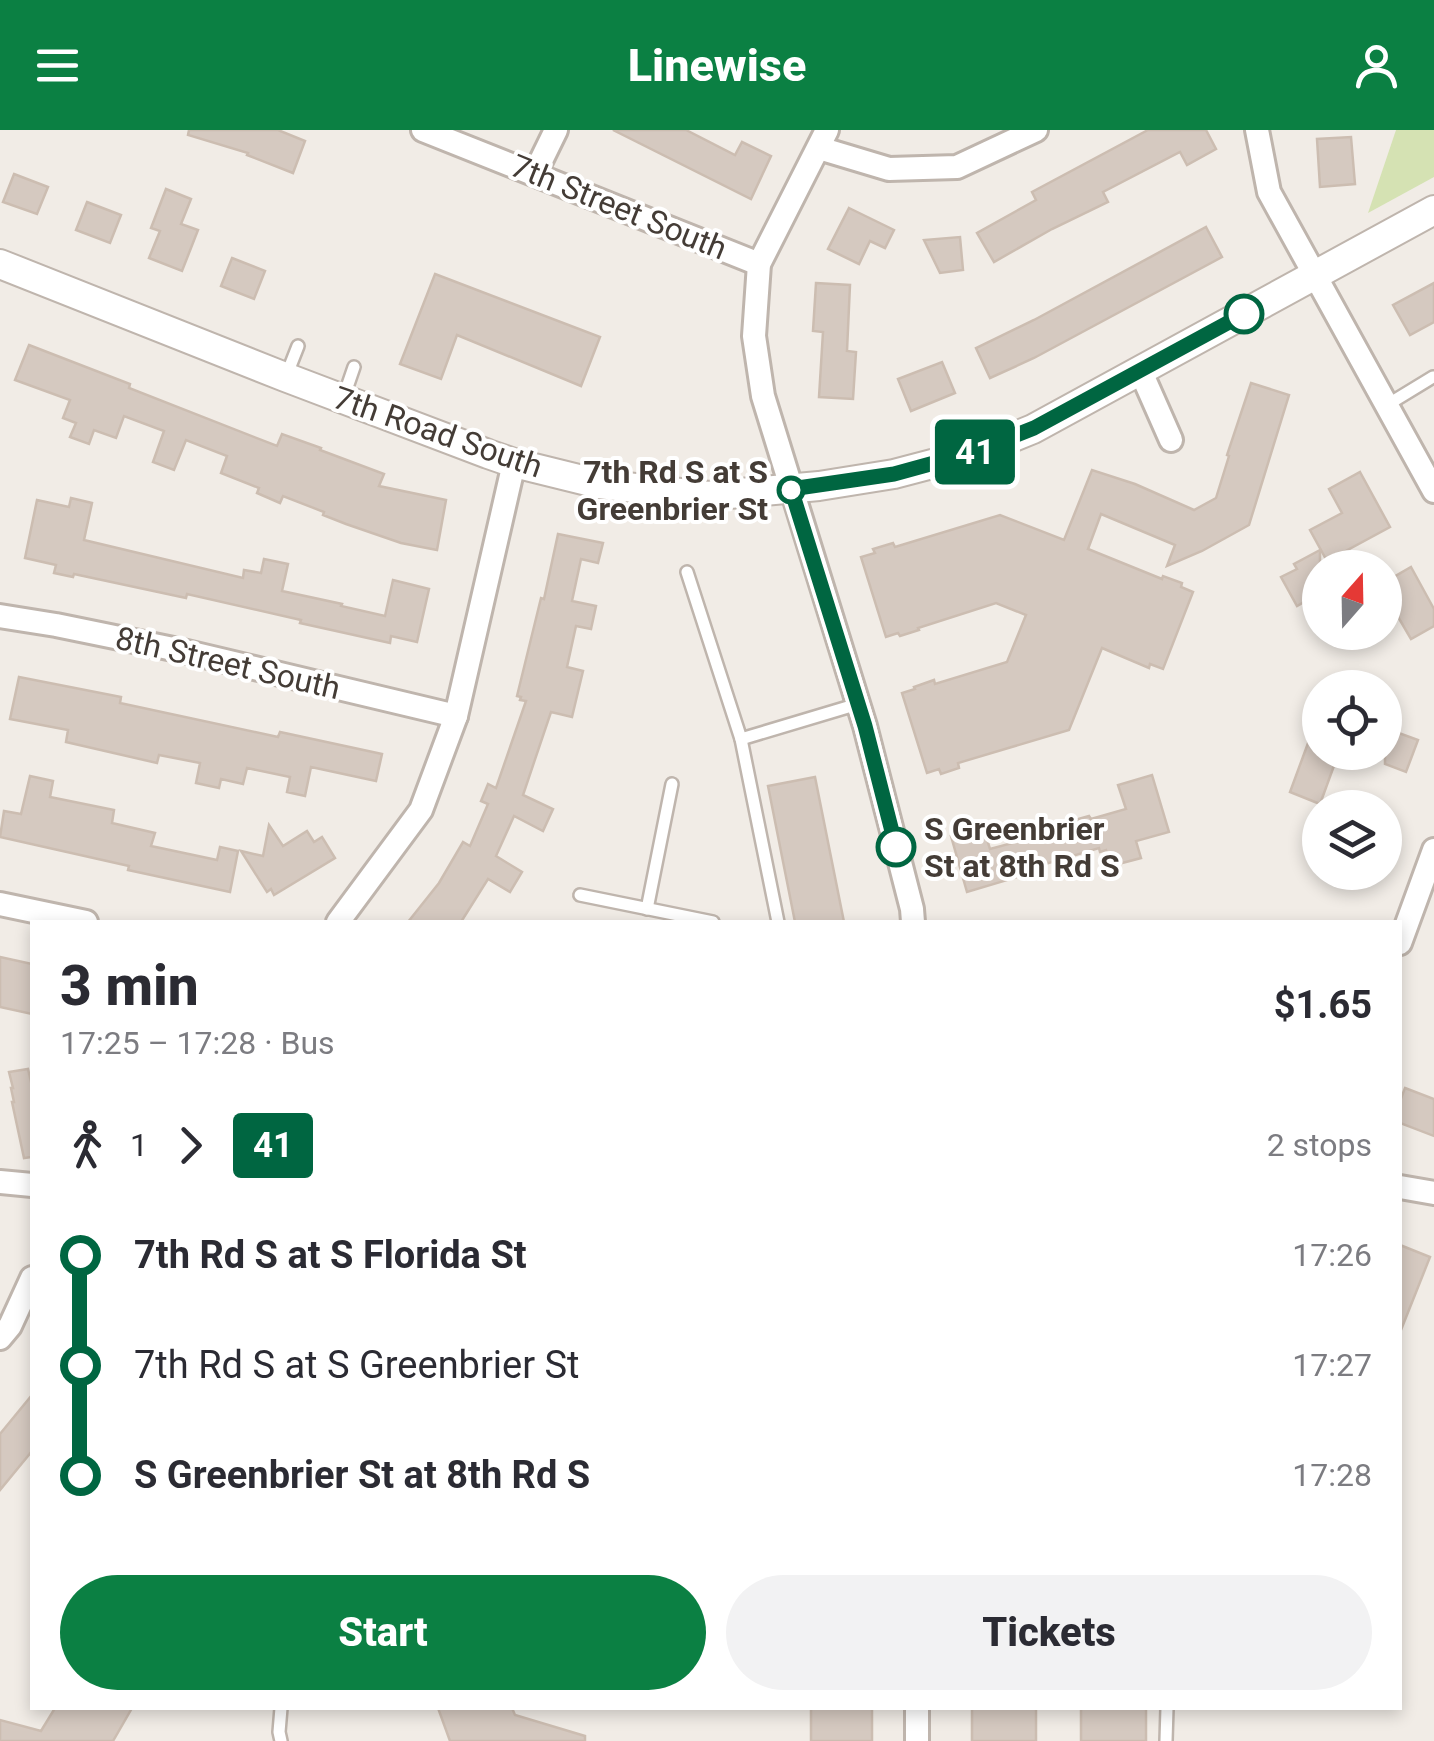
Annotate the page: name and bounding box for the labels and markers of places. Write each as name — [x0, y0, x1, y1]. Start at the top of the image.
unlabelled marker — [1225, 295, 1263, 333]
place label: 7th Rd S at S Greenbrier St — [577, 453, 768, 528]
marker: 7th Rd S at S Greenbrier St — [778, 477, 804, 503]
place label: S Greenbrier St at 8th Rd S — [924, 810, 1120, 885]
marker: S Greenbrier St at 8th Rd S — [877, 828, 915, 866]

